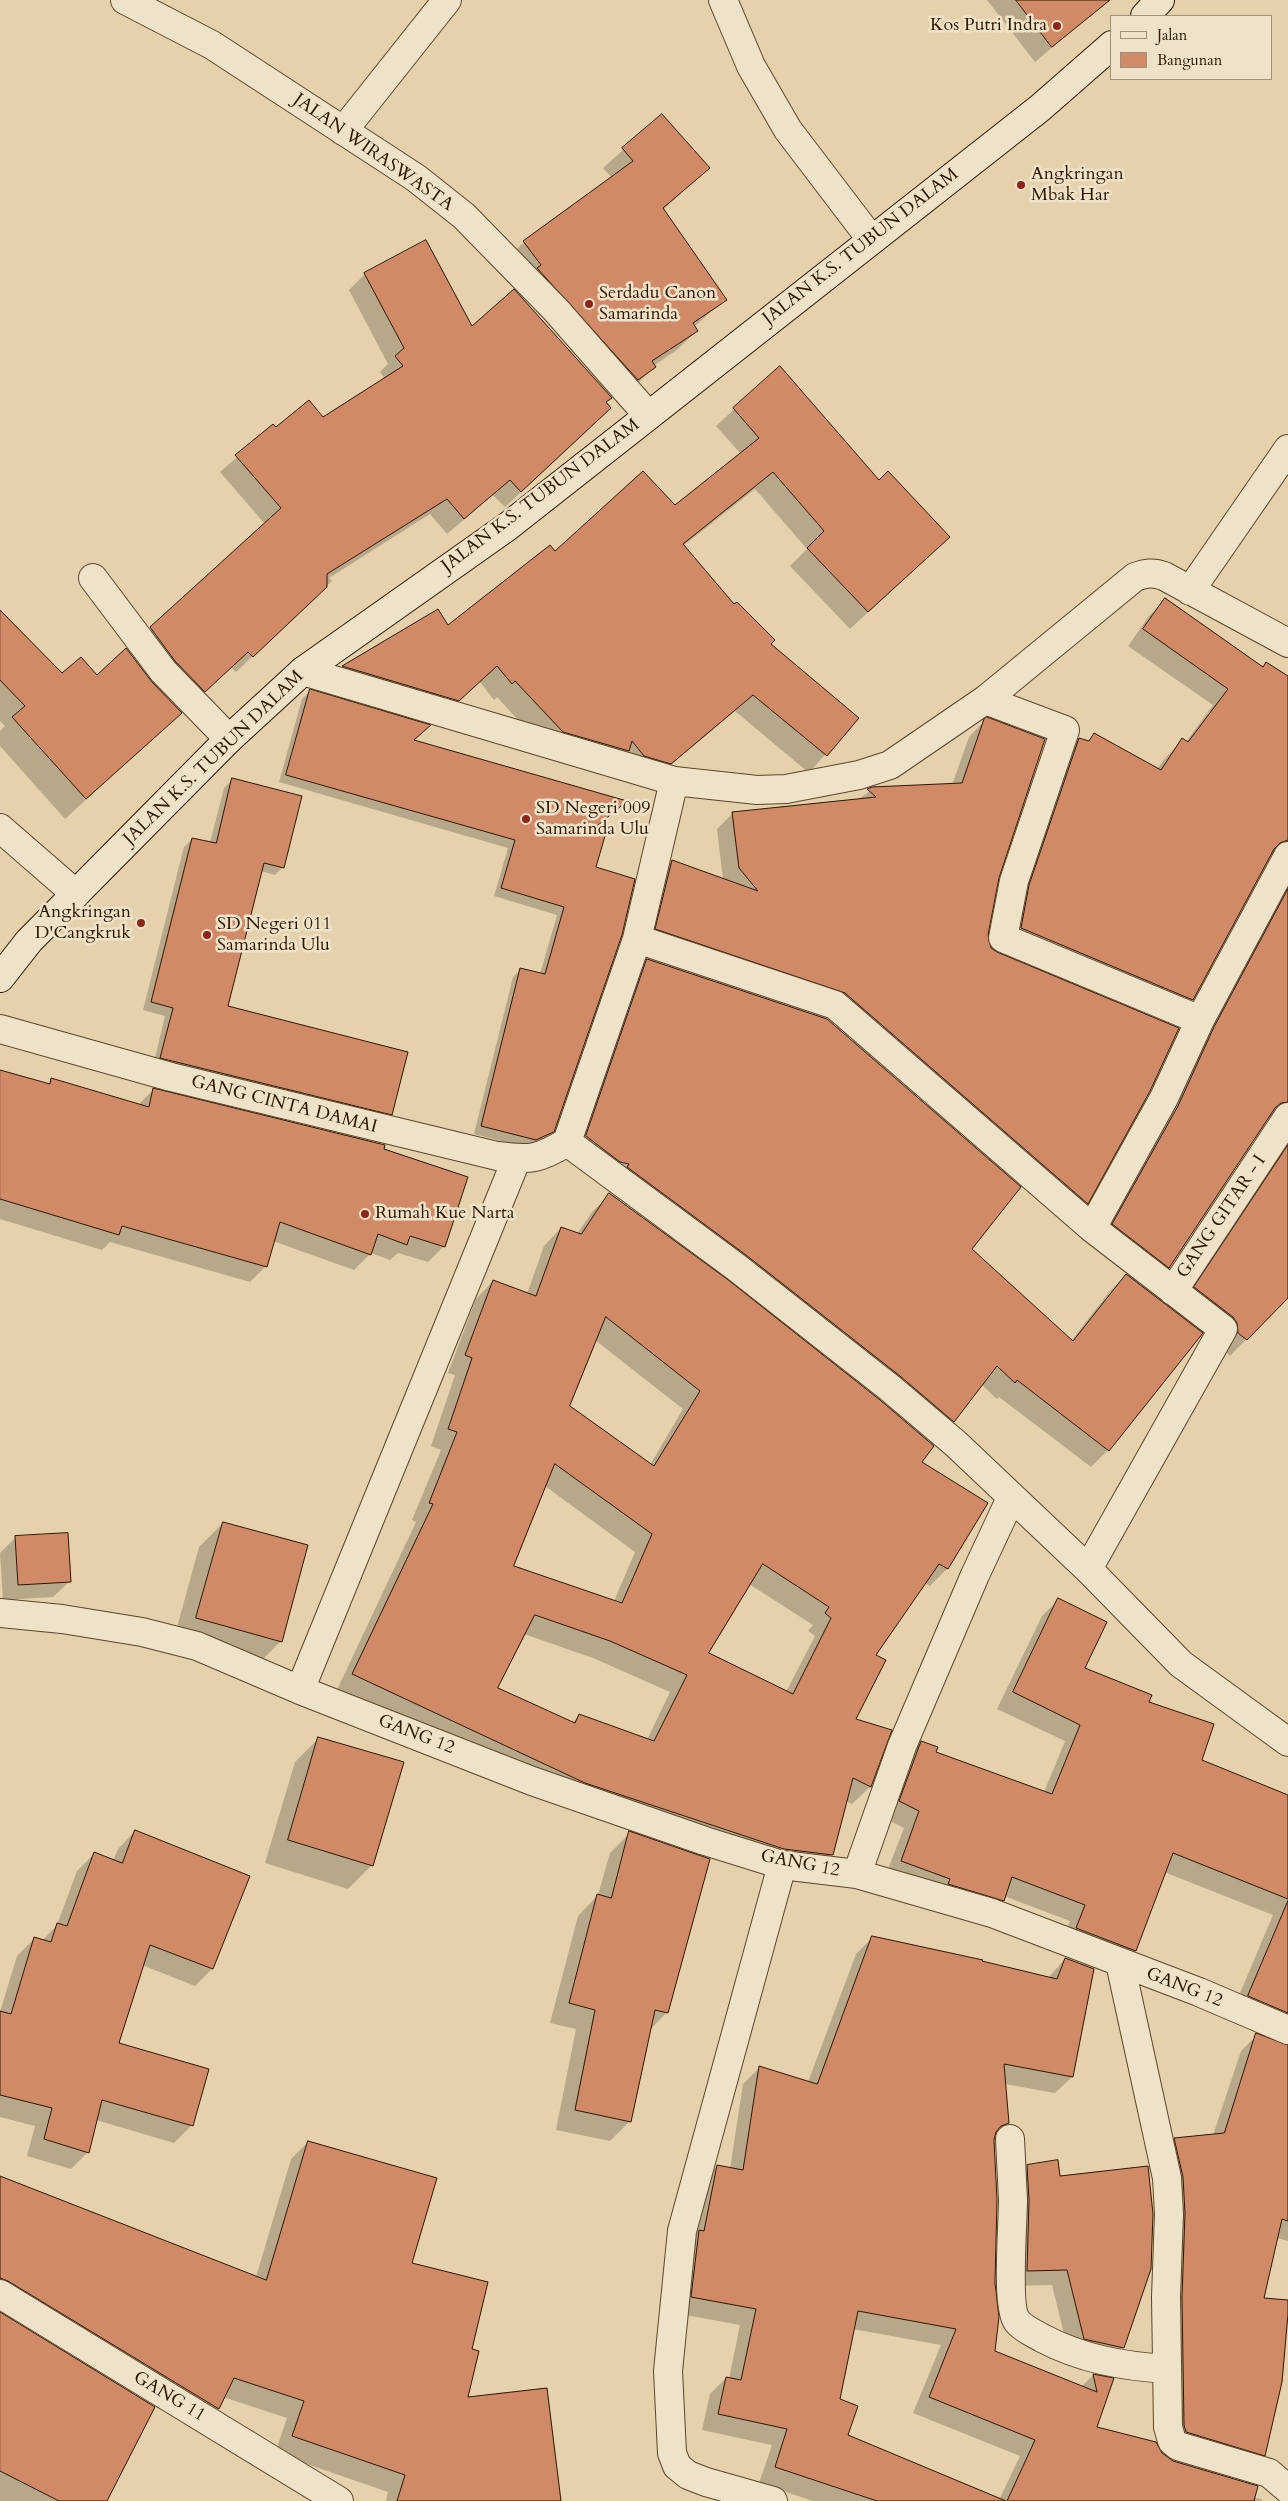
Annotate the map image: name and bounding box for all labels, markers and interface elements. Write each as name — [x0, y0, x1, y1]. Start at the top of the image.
place label: Kos Putri Indra — [930, 15, 1047, 37]
legend — [1110, 15, 1273, 80]
marker: Kos Putri Indra — [1051, 20, 1063, 32]
text: Jalan — [1157, 25, 1187, 45]
text: Bangunan — [1157, 50, 1222, 70]
street label: JALAN WIRASWASTA — [289, 89, 457, 217]
street label: JALAN K.S. TUBUN DALAM — [759, 164, 963, 330]
place label: Angkringan Mbak Har — [1031, 164, 1124, 206]
marker: Angkringan Mbak Har — [1015, 179, 1027, 191]
place label: Serdadu Canon Samarinda — [599, 283, 716, 326]
marker: Serdadu Canon Samarinda — [583, 298, 595, 310]
street label: JALAN K.S. TUBUN DALAM — [438, 414, 644, 578]
street label: JALAN K.S. TUBUN DALAM — [119, 666, 309, 850]
place label: SD Negeri 009 Samarinda Ulu — [536, 798, 650, 841]
marker: SD Negeri 009 Samarinda Ulu — [520, 813, 532, 825]
place label: Angkringan D'Cangkruk — [35, 902, 131, 944]
place label: SD Negeri 011 Samarinda Ulu — [217, 914, 331, 956]
marker: Angkringan D'Cangkruk — [135, 917, 147, 929]
marker: SD Negeri 011 Samarinda Ulu — [201, 929, 213, 941]
street label: GANG CINTA DAMAI — [189, 1071, 379, 1139]
street label: GANG GITAR - I — [1173, 1151, 1271, 1283]
place label: Rumah Kue Narta — [375, 1203, 515, 1225]
marker: Rumah Kue Narta — [359, 1208, 371, 1220]
street label: GANG 12 — [375, 1711, 457, 1759]
street label: GANG 12 — [759, 1846, 841, 1882]
street label: GANG 12 — [1143, 1964, 1225, 2012]
street label: GANG 11 — [129, 2367, 209, 2427]

